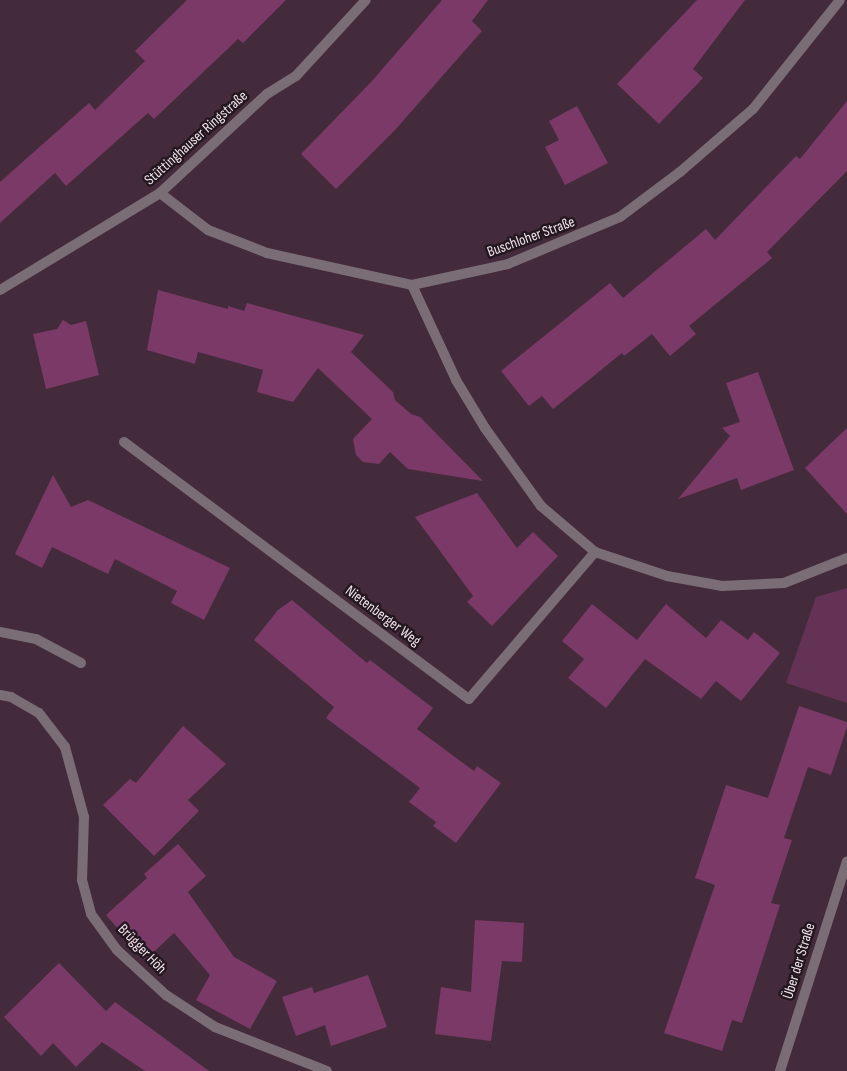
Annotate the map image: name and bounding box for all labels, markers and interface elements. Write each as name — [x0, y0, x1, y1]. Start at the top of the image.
street label: Stüttinghauser Ringstraße — [141, 87, 251, 189]
street label: Buschloher Straße — [485, 213, 577, 261]
street label: Nietenberger Weg — [342, 582, 424, 650]
street label: Brügger Höh — [114, 920, 170, 978]
street label: Über der Straße — [779, 921, 819, 1001]

